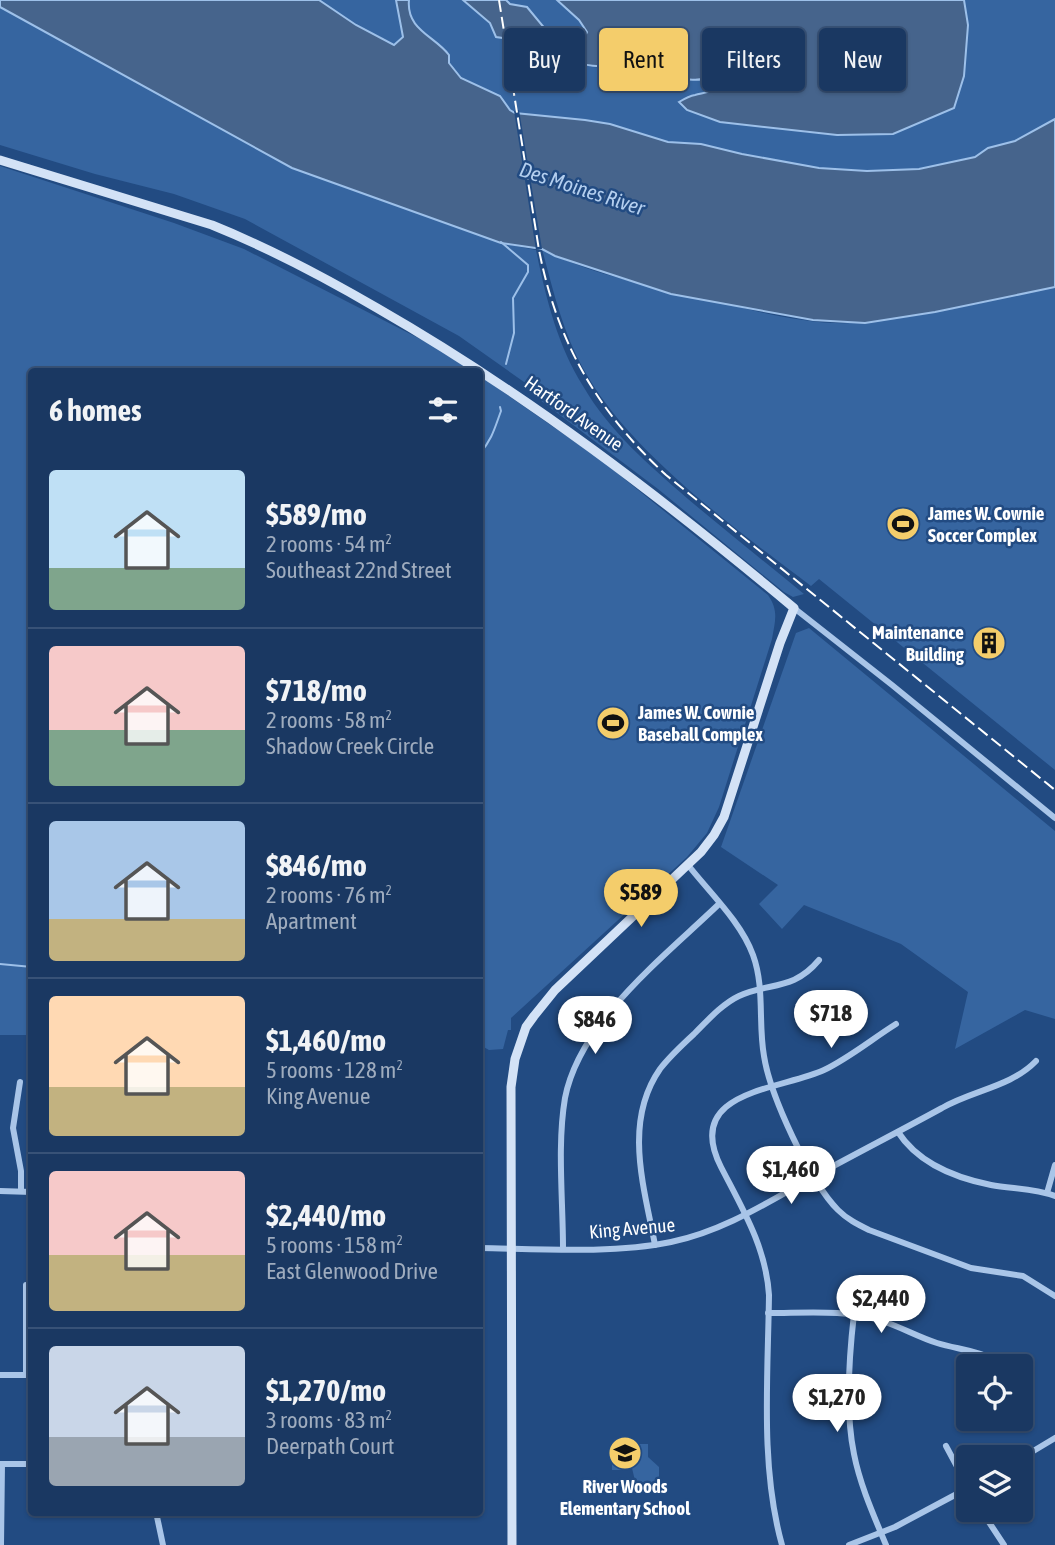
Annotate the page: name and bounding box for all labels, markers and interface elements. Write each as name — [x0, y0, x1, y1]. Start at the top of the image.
chip: Buy — [504, 28, 585, 91]
chip: Rent — [599, 28, 688, 91]
chip: Filters — [702, 28, 805, 91]
chip: New — [819, 28, 906, 91]
water label: Des Moines River — [517, 157, 649, 220]
street label: Hartford Avenue — [521, 371, 627, 455]
icon: filters — [424, 391, 462, 429]
text: 6 homes — [49, 393, 142, 427]
text: $589/mo — [266, 497, 367, 531]
icon: home — [105, 498, 189, 582]
place label: James W. Cownie Soccer Complex — [927, 502, 1045, 546]
sports icon: James W. Cownie Soccer Complex — [884, 505, 922, 543]
text: 2 rooms · 54 m² — [266, 531, 392, 557]
text: Southeast 22nd Street — [266, 557, 452, 583]
place label: Maintenance Building — [872, 621, 965, 665]
building icon: Maintenance Building — [970, 624, 1008, 662]
text: $718/mo — [266, 673, 367, 707]
icon: home — [105, 674, 189, 758]
place label: James W. Cownie Baseball Complex — [637, 701, 763, 745]
sports icon: James W. Cownie Baseball Complex — [594, 704, 632, 742]
text: 2 rooms · 58 m² — [266, 707, 392, 733]
text: Shadow Creek Circle — [266, 733, 434, 759]
text: $846/mo — [266, 848, 367, 882]
icon: home — [105, 849, 189, 933]
pin: $589 — [600, 870, 682, 929]
text: $589 — [620, 879, 662, 905]
text: 2 rooms · 76 m² — [266, 882, 392, 908]
text: Apartment — [266, 908, 357, 934]
pin: $718 — [790, 990, 872, 1050]
pin: $846 — [554, 996, 636, 1056]
text: $718 — [810, 1000, 852, 1026]
text: $846 — [574, 1006, 616, 1032]
text: $1,460/mo — [266, 1023, 386, 1057]
icon: home — [105, 1024, 189, 1108]
text: 5 rooms · 128 m² — [266, 1057, 403, 1083]
text: King Avenue — [266, 1083, 370, 1109]
pin: $1,460 — [734, 1146, 848, 1206]
text: $1,460 — [763, 1156, 820, 1182]
text: $2,440/mo — [266, 1198, 386, 1232]
icon: home — [105, 1199, 189, 1283]
street label: King Avenue — [588, 1213, 676, 1243]
text: 5 rooms · 158 m² — [266, 1232, 403, 1258]
text: East Glenwood Drive — [266, 1258, 438, 1284]
pin: $2,440 — [824, 1276, 938, 1335]
text: $2,440 — [853, 1285, 910, 1311]
map controls — [956, 1354, 1033, 1522]
button: locate — [956, 1354, 1033, 1431]
text: $1,270/mo — [266, 1373, 386, 1407]
icon: home — [105, 1374, 189, 1458]
pin: $1,270 — [780, 1374, 894, 1434]
text: $1,270 — [809, 1384, 866, 1410]
text: 3 rooms · 83 m² — [266, 1407, 392, 1433]
text: Deerpath Court — [266, 1433, 394, 1459]
school or university icon: River Woods Elementary School — [606, 1434, 644, 1472]
button: layers — [956, 1445, 1033, 1522]
place label: River Woods Elementary School — [560, 1475, 691, 1519]

